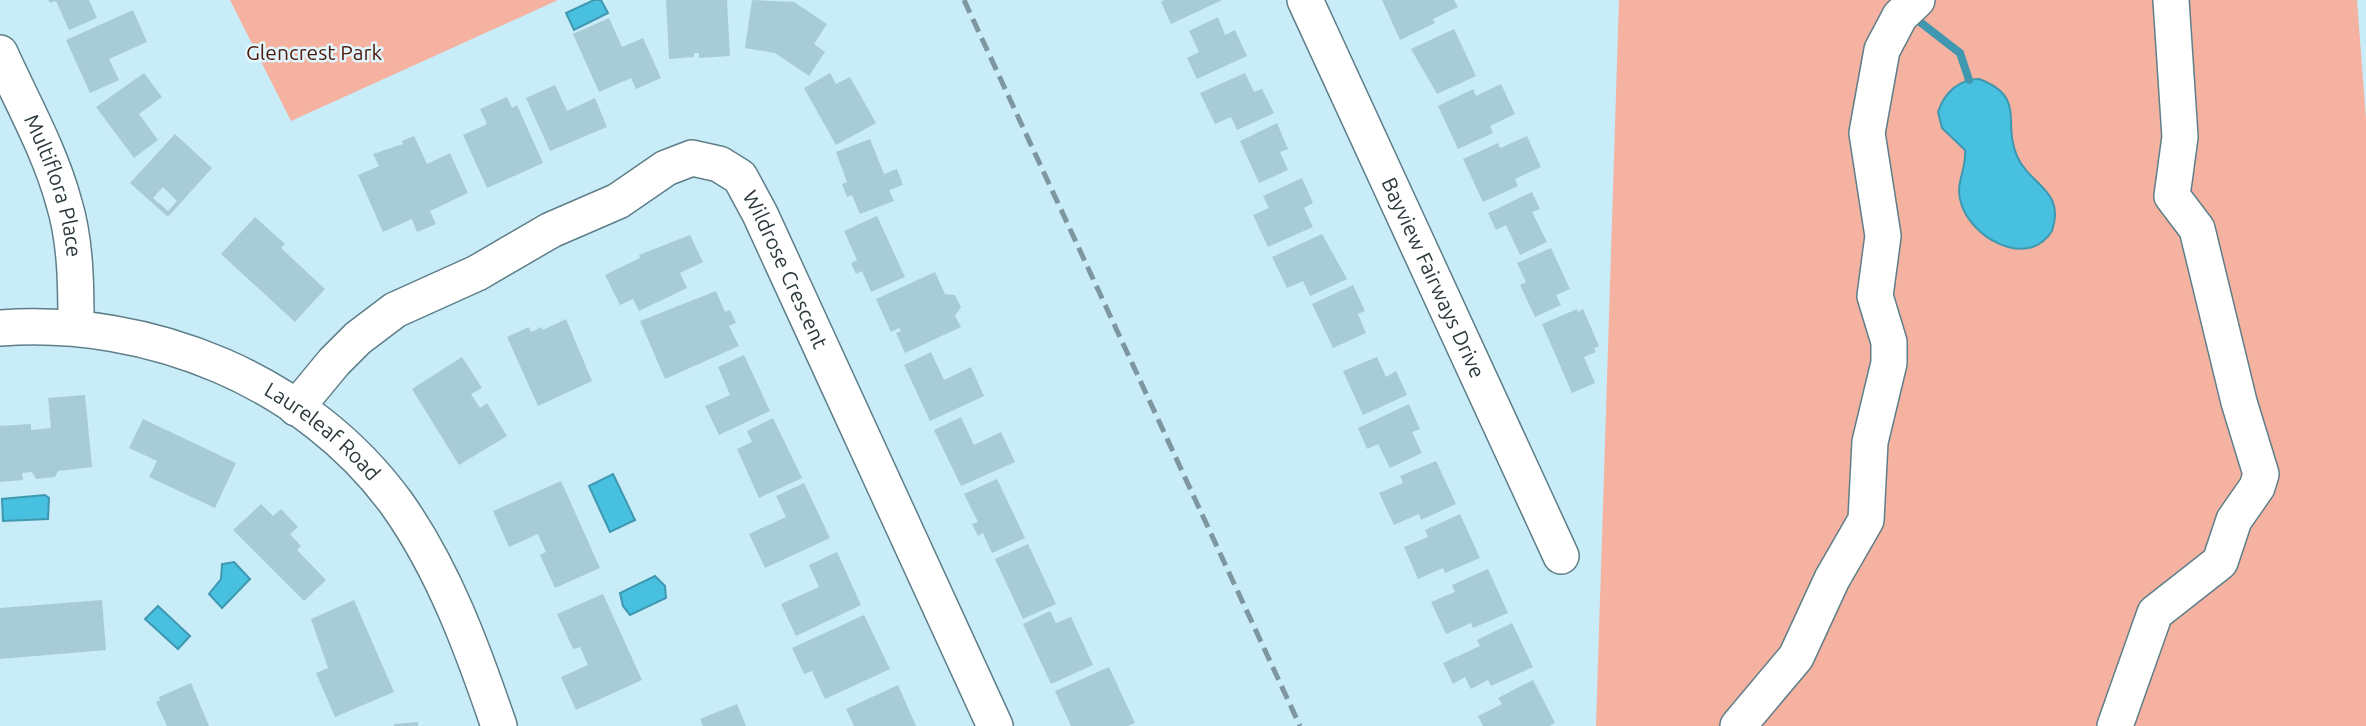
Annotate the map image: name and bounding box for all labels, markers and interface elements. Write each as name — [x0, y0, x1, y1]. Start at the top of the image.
park label: Glencrest Park — [246, 40, 382, 64]
street label: Multiflora Place — [20, 110, 87, 258]
street label: Bayview Fairways Drive — [1377, 173, 1490, 382]
street label: Wildrose Crescent — [738, 186, 833, 352]
street label: Laureleaf Road — [261, 377, 386, 485]

